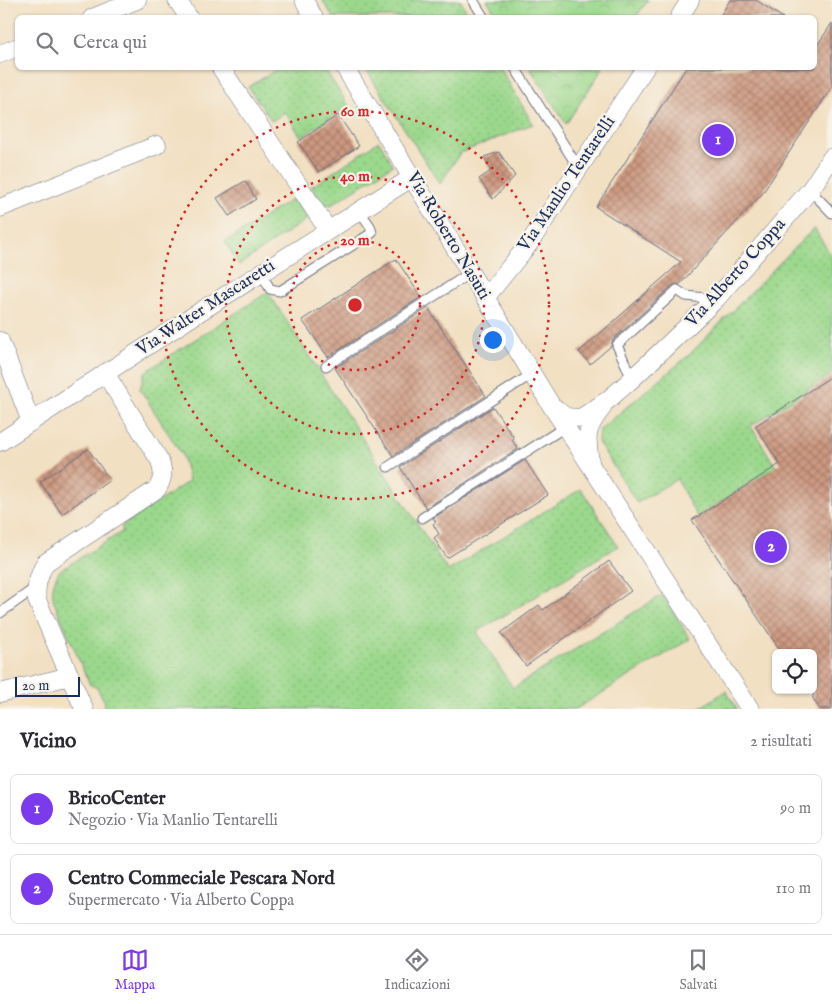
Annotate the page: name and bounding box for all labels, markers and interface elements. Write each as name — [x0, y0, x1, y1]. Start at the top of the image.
search box — [15, 15, 817, 70]
icon: search — [33, 29, 61, 57]
text: Cerca qui — [73, 31, 147, 55]
text: 60 m — [341, 102, 370, 121]
street label: Via Manlio Tentarelli — [513, 112, 621, 257]
pin: 1 — [702, 121, 734, 159]
text: 40 m — [340, 167, 370, 186]
street label: Via Roberto Nasuti — [400, 167, 495, 304]
street label: Via Alberto Coppa — [680, 213, 791, 333]
text: 20 m — [340, 231, 370, 250]
street label: Via Walter Mascaretti — [132, 255, 280, 362]
centre of rings — [346, 296, 364, 314]
your location — [480, 327, 506, 353]
pin: 2 — [755, 528, 787, 566]
map controls — [772, 649, 817, 694]
button: locate — [772, 649, 817, 694]
scale bar — [15, 674, 80, 697]
text: 20 m — [22, 677, 49, 695]
text: Vicino — [20, 728, 76, 755]
text: 2 risultati — [750, 732, 812, 752]
text: BricoCenter — [68, 787, 166, 811]
text: 1 — [34, 799, 40, 819]
text: 90 m — [780, 799, 811, 819]
text: Negozio · Via Manlio Tentarelli — [68, 811, 278, 831]
text: Centro Commeciale Pescara Nord — [68, 867, 335, 891]
text: 2 — [33, 879, 41, 899]
text: 110 m — [775, 879, 811, 899]
text: Supermercato · Via Alberto Coppa — [68, 891, 294, 911]
tab: Mappa — [115, 946, 155, 994]
tab: Indicazioni — [385, 946, 450, 994]
tab: Salvati — [680, 946, 717, 994]

